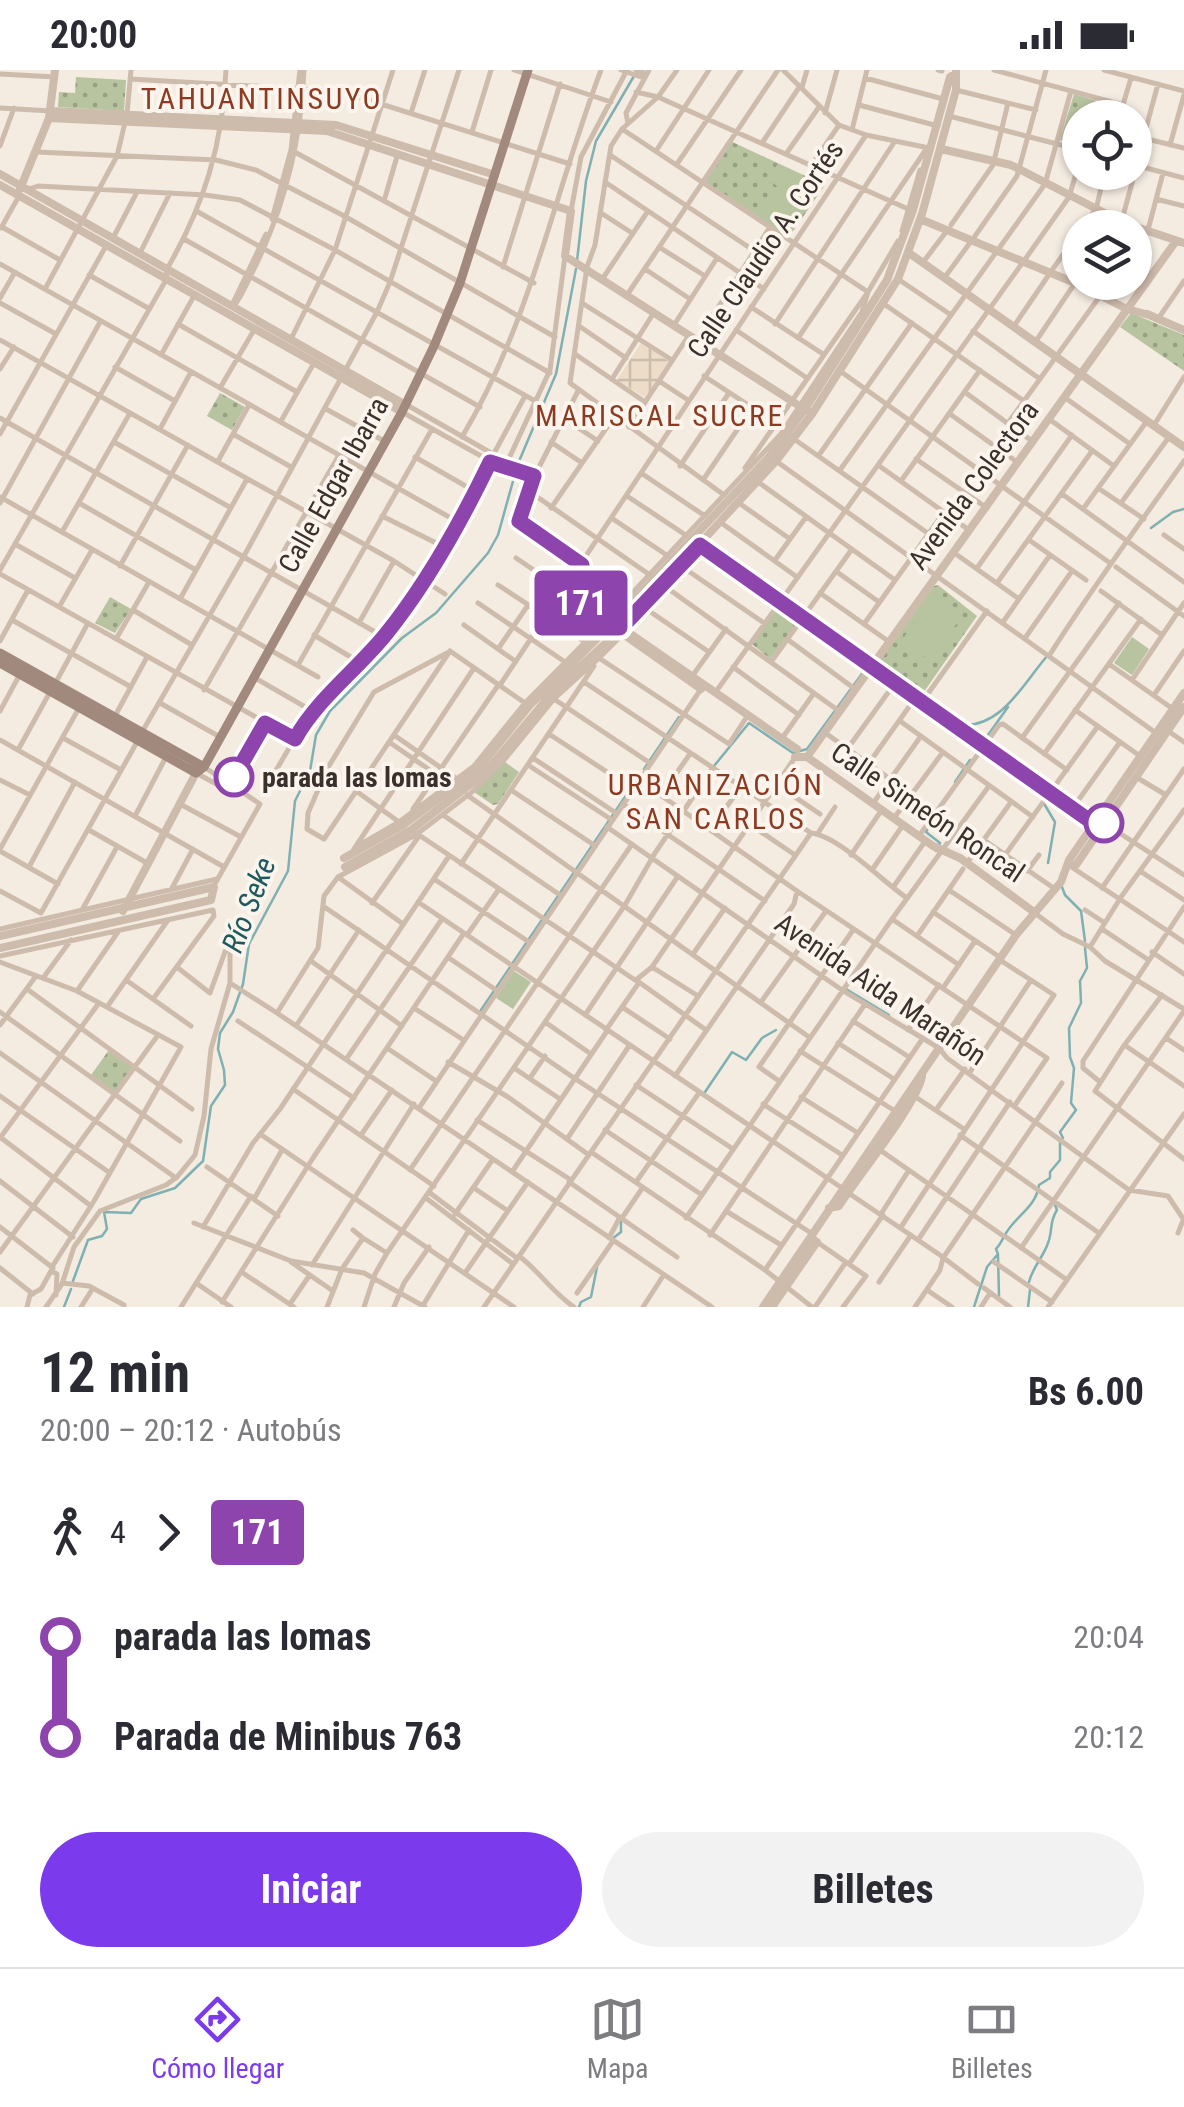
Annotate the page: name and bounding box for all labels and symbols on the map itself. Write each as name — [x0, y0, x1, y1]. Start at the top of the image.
district label: TAHUANTINSUYO — [141, 81, 383, 116]
street label: Calle Claudio A. Cortés — [680, 134, 850, 364]
street label: Calle Edgar Ibarra — [272, 392, 395, 579]
street label: Avenida Colectora — [901, 395, 1046, 576]
district label: MARISCAL SUCRE — [535, 398, 785, 433]
line badge: 171 — [524, 570, 638, 636]
street label: Calle Simeón Roncal — [825, 736, 1031, 889]
marker: parada las lomas — [215, 758, 253, 796]
place label: parada las lomas — [262, 761, 452, 794]
district label: URBANIZACIÓN SAN CARLOS — [608, 767, 824, 836]
unlabelled marker — [1085, 804, 1123, 842]
water label: Río Seke — [214, 852, 283, 957]
street label: Avenida Aida Marañón — [769, 907, 993, 1072]

